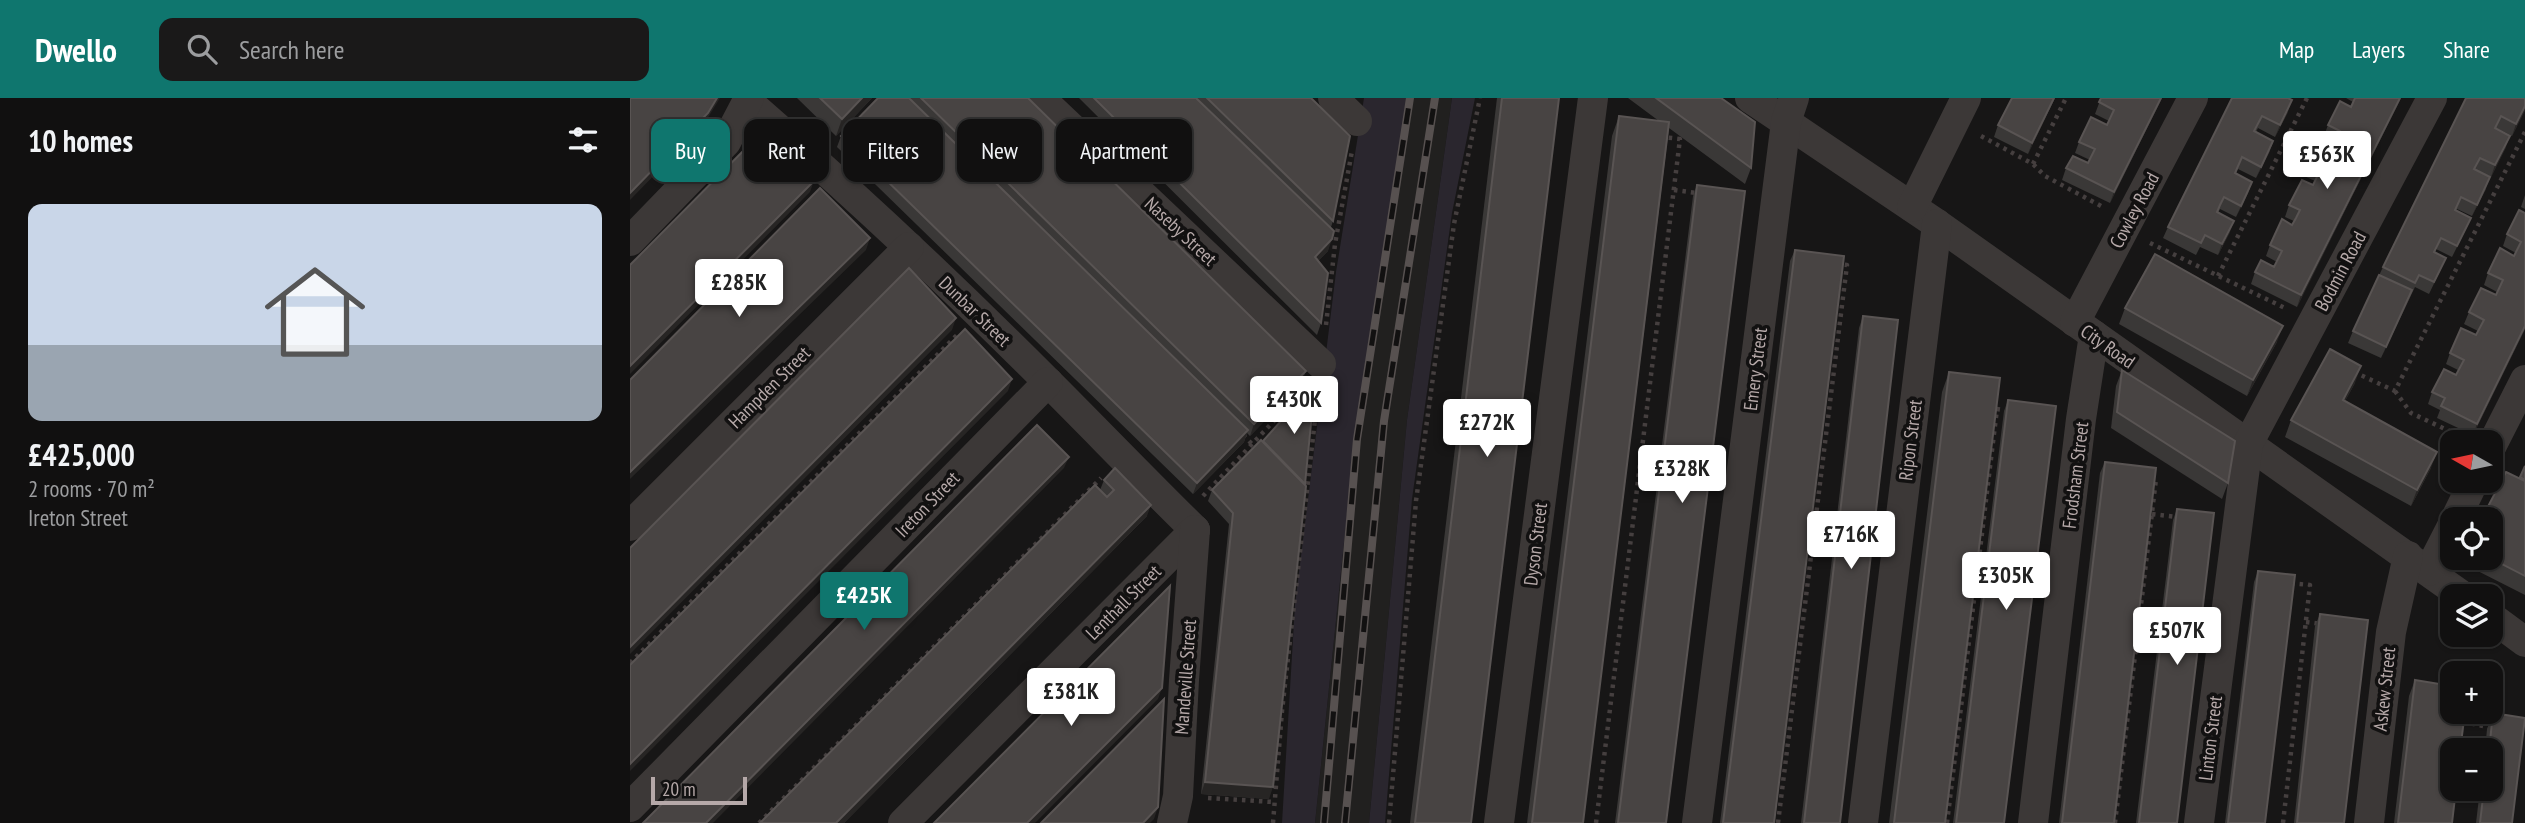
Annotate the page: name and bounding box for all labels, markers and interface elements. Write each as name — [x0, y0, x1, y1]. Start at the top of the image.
search box — [159, 18, 649, 81]
text: Dwello — [35, 28, 117, 71]
icon: search — [183, 30, 221, 68]
text: Search here — [239, 33, 345, 66]
text: Map — [2279, 34, 2314, 65]
text: Layers — [2352, 34, 2405, 65]
text: Share — [2443, 34, 2490, 65]
chip: Buy — [651, 119, 730, 182]
chip: Rent — [744, 119, 829, 182]
chip: Filters — [843, 119, 943, 182]
chip: New — [957, 119, 1042, 182]
chip: Apartment — [1056, 119, 1192, 182]
text: 10 homes — [28, 121, 133, 160]
icon: filters — [564, 121, 602, 159]
pin: £563K — [2278, 132, 2376, 191]
text: £563K — [2299, 139, 2355, 168]
street label: Cowley Road — [2104, 168, 2164, 252]
street label: Naseby Street — [1140, 191, 1223, 271]
street label: Bodmin Road — [2309, 227, 2371, 315]
icon: home — [252, 249, 378, 375]
pin: £285K — [690, 260, 788, 319]
text: £285K — [711, 267, 767, 296]
street label: Dunbar Street — [934, 271, 1017, 352]
street label: City Road — [2076, 319, 2140, 373]
street label: Emery Street — [1738, 325, 1772, 412]
street label: Hampden Street — [723, 340, 816, 433]
pin: £430K — [1245, 376, 1343, 436]
text: £430K — [1266, 384, 1322, 413]
street label: Ripon Street — [1893, 397, 1927, 482]
pin: £272K — [1438, 400, 1536, 459]
text: £272K — [1459, 407, 1515, 436]
street label: Frodsham Street — [2057, 419, 2094, 530]
north arrow — [2440, 430, 2502, 494]
map controls — [2440, 430, 2503, 801]
text: £425,000 — [28, 435, 135, 474]
pin: £328K — [1633, 446, 1731, 505]
text: £328K — [1654, 453, 1710, 482]
street label: Ireton Street — [890, 465, 965, 542]
text: 2 rooms · 70 m² — [28, 474, 155, 503]
street label: Dyson Street — [1518, 500, 1552, 587]
text: Ireton Street — [28, 503, 128, 532]
button: locate — [2440, 507, 2503, 570]
pin: £716K — [1802, 512, 1900, 571]
text: £716K — [1823, 519, 1879, 548]
pin: £305K — [1957, 552, 2055, 612]
street label: Lenthall Street — [1080, 559, 1166, 645]
text: £305K — [1978, 560, 2034, 589]
pin: £425K — [815, 573, 913, 632]
text: £425K — [836, 580, 892, 609]
button: layers — [2440, 584, 2503, 647]
pin: £507K — [2128, 608, 2226, 667]
text: £507K — [2149, 615, 2205, 644]
street label: Mandeville Street — [1169, 618, 1201, 735]
street label: Askew Street — [2368, 645, 2400, 732]
button: + — [2440, 661, 2503, 724]
pin: £381K — [1022, 668, 1120, 728]
text: £381K — [1043, 676, 1099, 705]
street label: Linton Street — [2193, 693, 2227, 782]
button: − — [2440, 738, 2503, 801]
scale bar — [651, 774, 747, 806]
text: 20 m — [662, 777, 696, 801]

